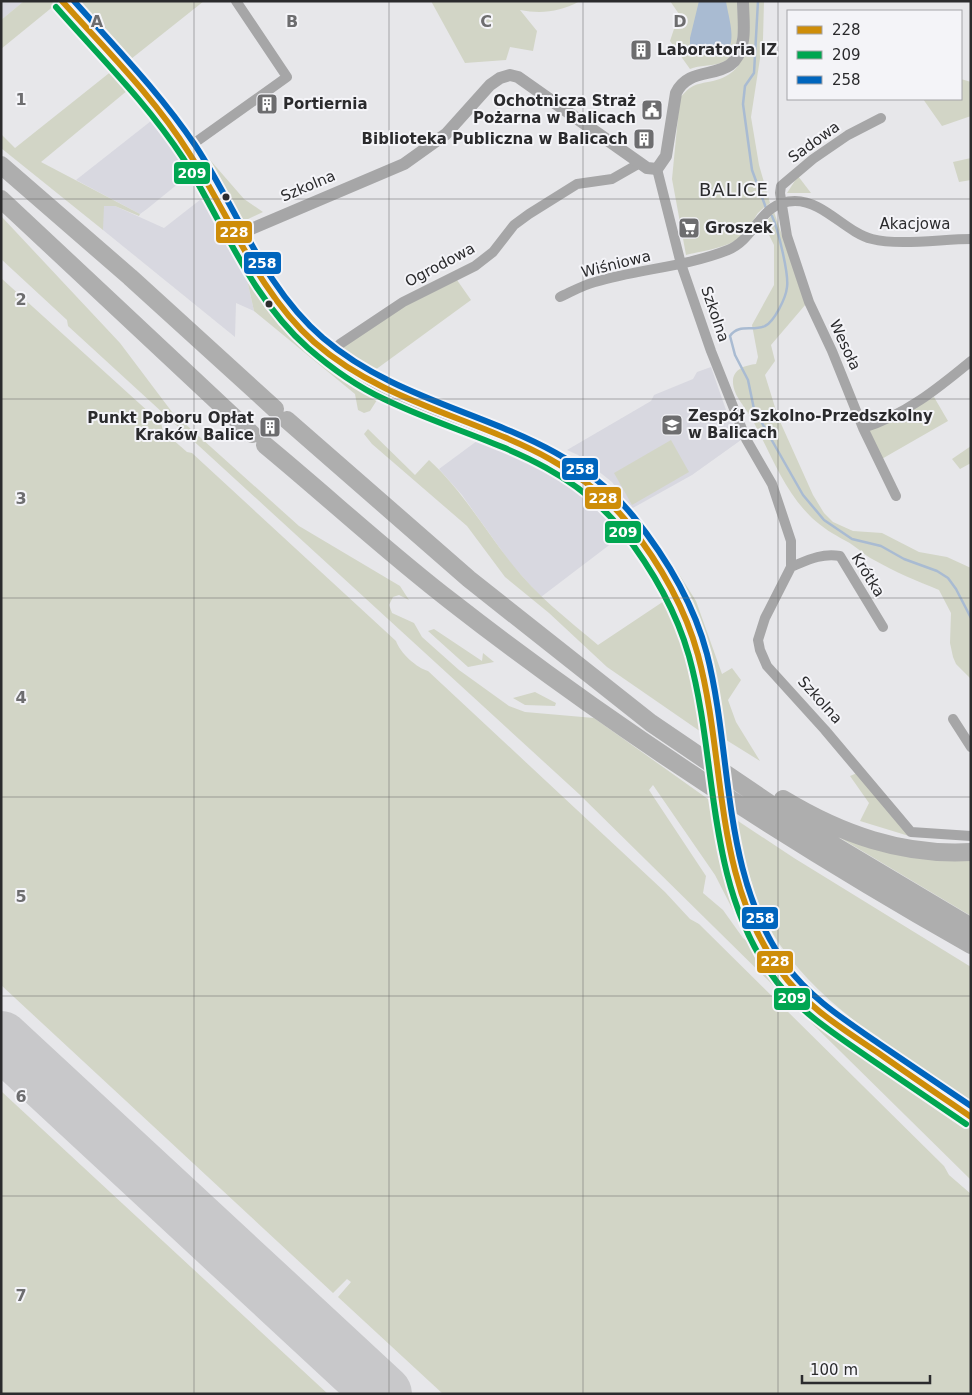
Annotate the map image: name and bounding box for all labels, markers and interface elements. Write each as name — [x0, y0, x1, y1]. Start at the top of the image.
legend — [787, 10, 962, 100]
text: A — [91, 12, 104, 31]
text: B — [286, 12, 298, 31]
text: C — [480, 12, 492, 31]
text: D — [673, 12, 687, 31]
text: 228 — [832, 21, 861, 39]
building icon: Laboratoria IZ — [629, 38, 653, 62]
place label: Laboratoria IZ — [657, 41, 777, 59]
text: 209 — [832, 46, 861, 64]
text: 258 — [832, 71, 861, 89]
text: 1 — [15, 90, 27, 109]
building icon: Portiernia — [255, 92, 279, 116]
place label: Ochotnicza Straż Pożarna w Balicach — [473, 92, 636, 127]
place label: Portiernia — [283, 95, 368, 113]
public building icon: Ochotnicza Straż Pożarna w Balicach — [640, 98, 664, 122]
street label: Sadowa — [785, 117, 843, 167]
building icon: Biblioteka Publiczna w Balicach — [632, 127, 656, 151]
place label: Biblioteka Publiczna w Balicach — [362, 130, 628, 148]
line badge: 209 — [173, 161, 211, 185]
text: 209 — [177, 165, 207, 181]
street label: Szkolna — [278, 166, 338, 206]
district label: BALICE — [699, 179, 769, 200]
unlabelled marker — [221, 192, 231, 202]
street label: Akacjowa — [880, 215, 950, 233]
supermarket icon: Groszek — [677, 216, 701, 240]
place label: Groszek — [705, 219, 774, 237]
line badge: 228 — [215, 220, 253, 244]
text: 228 — [219, 224, 249, 240]
street label: Ogrodowa — [402, 239, 478, 291]
street label: Wiśniowa — [579, 247, 653, 281]
line badge: 258 — [243, 251, 282, 275]
text: 258 — [247, 255, 277, 271]
street label: Szkolna — [697, 284, 733, 344]
text: 2 — [15, 290, 27, 309]
unlabelled marker — [264, 299, 274, 309]
street label: Wesoła — [826, 317, 864, 373]
place label: Zespół Szkolno-Przedszkolny w Balicach — [688, 407, 933, 442]
place label: Punkt Poboru Opłat Kraków Balice — [87, 409, 254, 444]
school or university icon: Zespół Szkolno-Przedszkolny w Balicach — [660, 413, 684, 437]
building icon: Punkt Poboru Opłat Kraków Balice — [258, 415, 282, 439]
line badge: 258 — [561, 457, 599, 481]
text: 258 — [565, 461, 595, 477]
line badge: 228 — [584, 486, 622, 510]
text: 3 — [15, 489, 27, 508]
text: 228 — [588, 490, 618, 506]
line badge: 209 — [604, 520, 642, 544]
text: 209 — [608, 524, 638, 540]
street label: Krótka — [848, 550, 888, 600]
street label: Szkolna — [794, 673, 846, 727]
text: 4 — [15, 688, 27, 707]
text: 5 — [15, 887, 27, 906]
line badge: 258 — [741, 906, 779, 930]
text: 258 — [745, 910, 775, 926]
line badge: 228 — [756, 950, 794, 974]
text: 228 — [760, 953, 790, 969]
line badge: 209 — [773, 987, 811, 1011]
text: 209 — [777, 990, 807, 1006]
text: 6 — [15, 1087, 27, 1106]
text: 7 — [15, 1286, 27, 1305]
scale bar — [802, 1352, 930, 1384]
text: 100 m — [810, 1361, 858, 1379]

